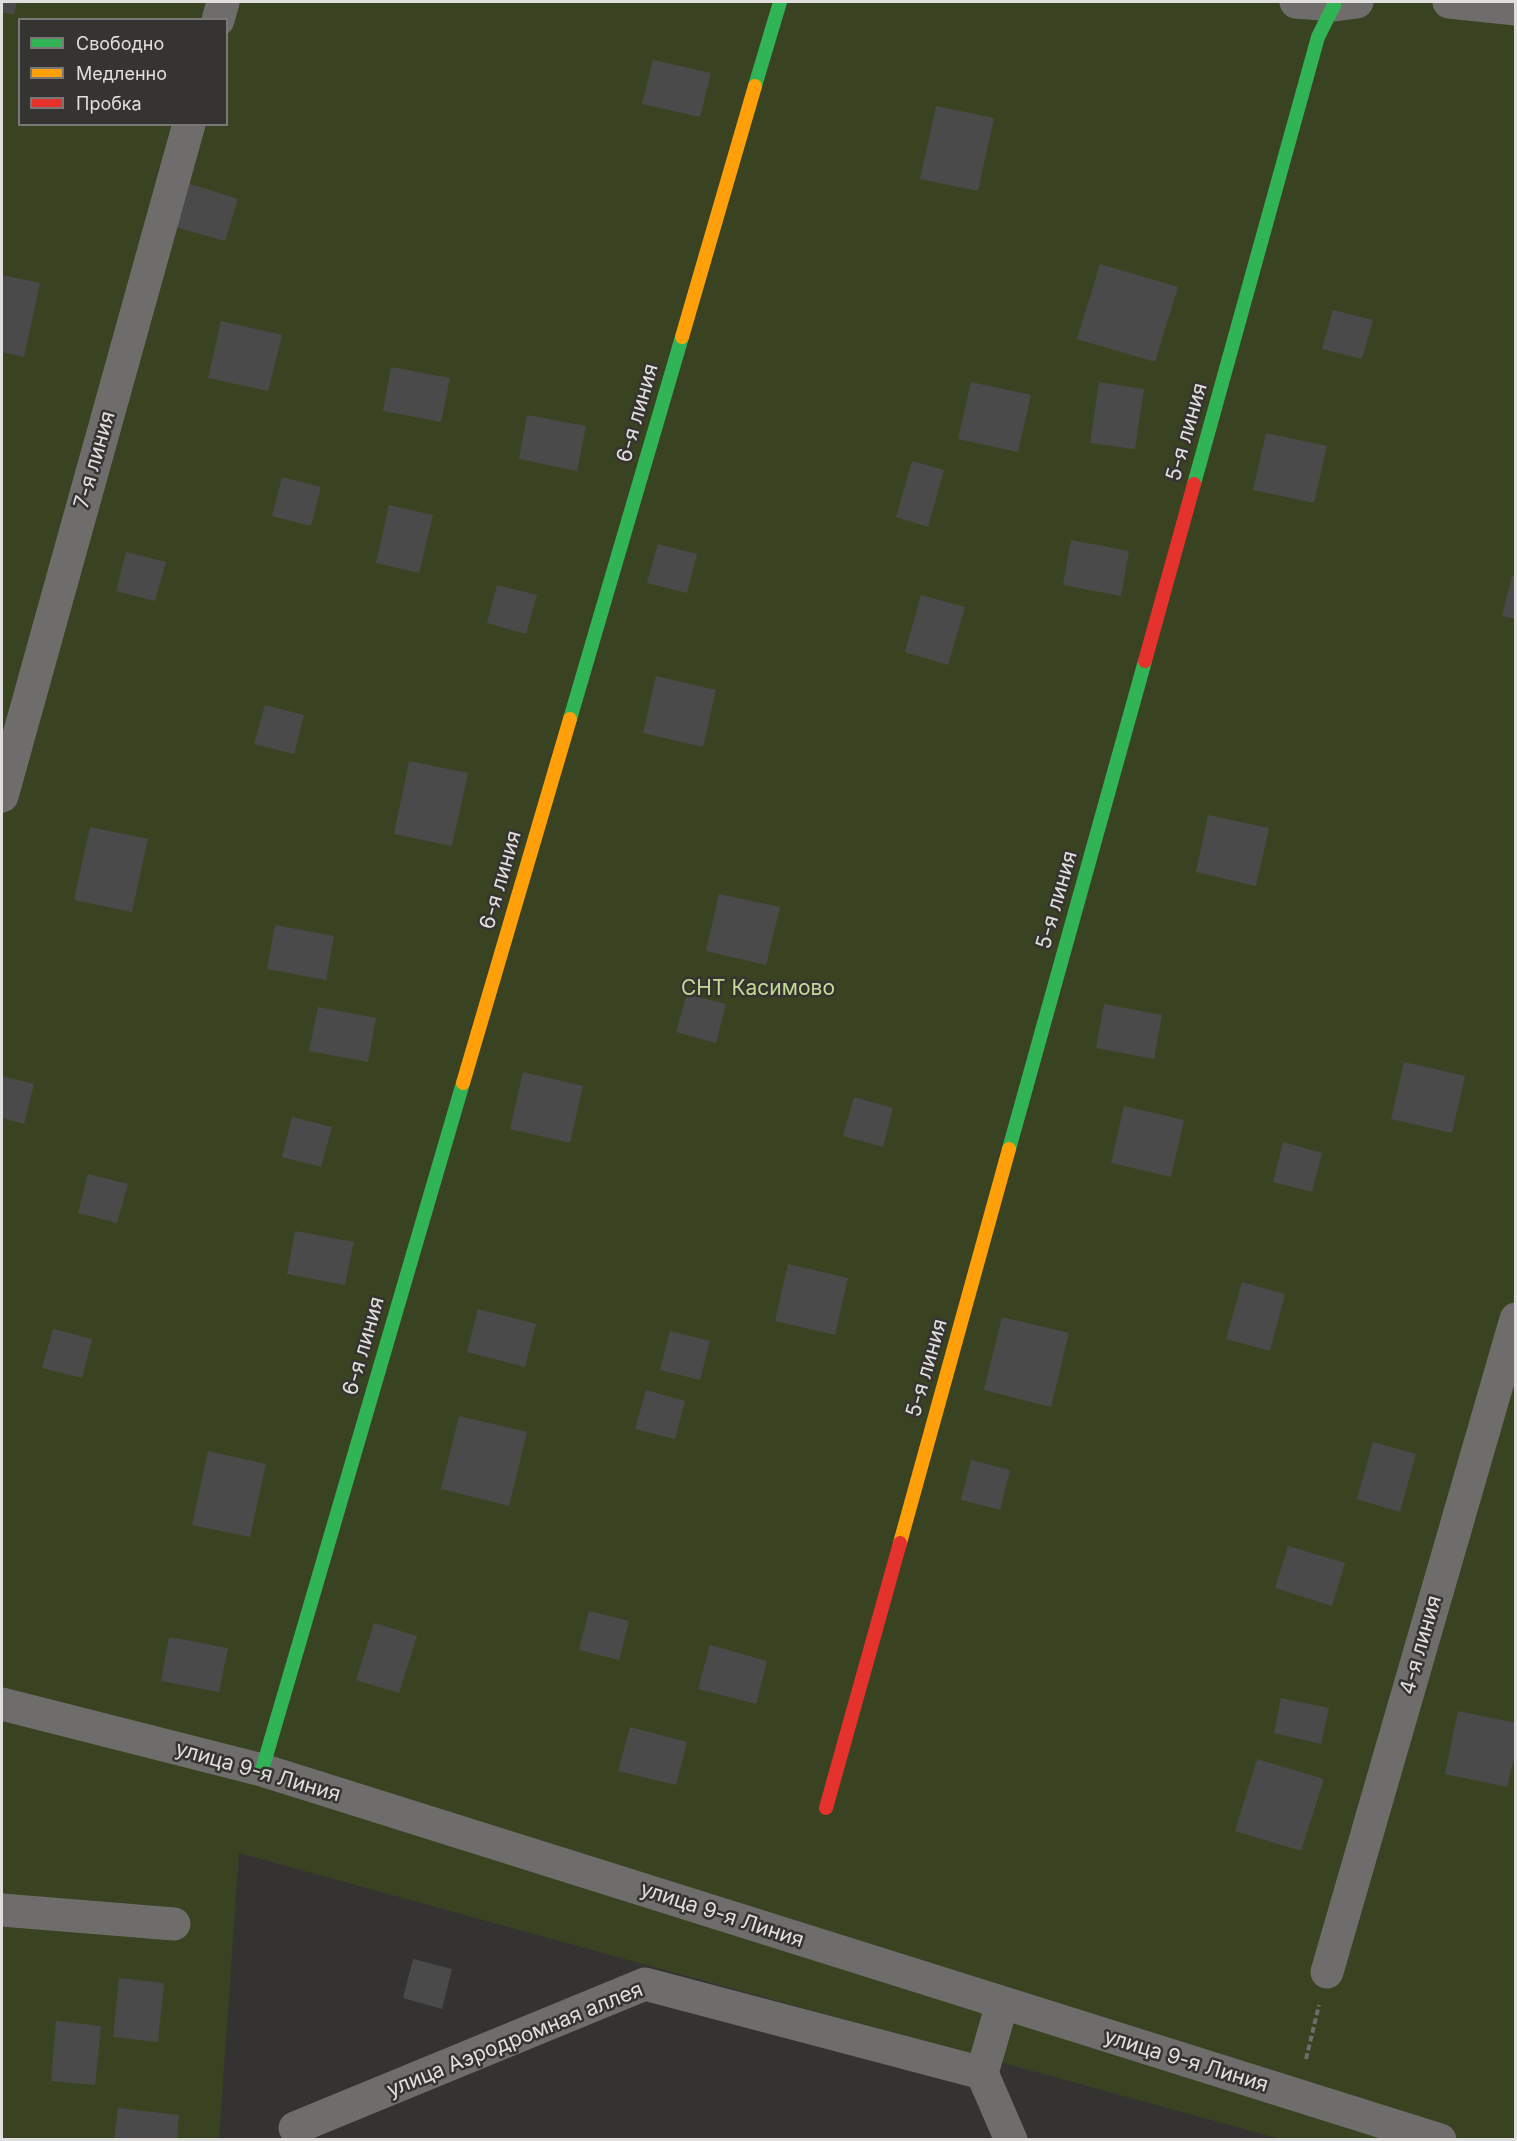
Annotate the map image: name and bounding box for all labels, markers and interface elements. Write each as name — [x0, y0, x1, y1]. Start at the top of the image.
legend — [18, 18, 228, 126]
text: Свободно — [76, 33, 164, 54]
text: Медленно — [76, 63, 167, 84]
text: Пробка — [76, 93, 142, 114]
street label: 6-я линия — [612, 361, 664, 465]
street label: 5-я линия — [1161, 380, 1213, 484]
street label: 7-я линия — [69, 408, 121, 512]
street label: 6-я линия — [475, 828, 527, 932]
street label: 5-я линия — [1031, 848, 1083, 952]
park label: СНТ Касимово — [681, 976, 835, 1002]
street label: 6-я линия — [338, 1294, 390, 1398]
street label: 5-я линия — [901, 1316, 953, 1420]
street label: 4-я линия — [1395, 1593, 1447, 1697]
street label: улица 9-я Линия — [173, 1736, 343, 1808]
street label: улица 9-я Линия — [637, 1877, 807, 1953]
street label: улица Аэродромная аллея — [383, 1977, 647, 2103]
street label: улица 9-я Линия — [1101, 2024, 1271, 2098]

